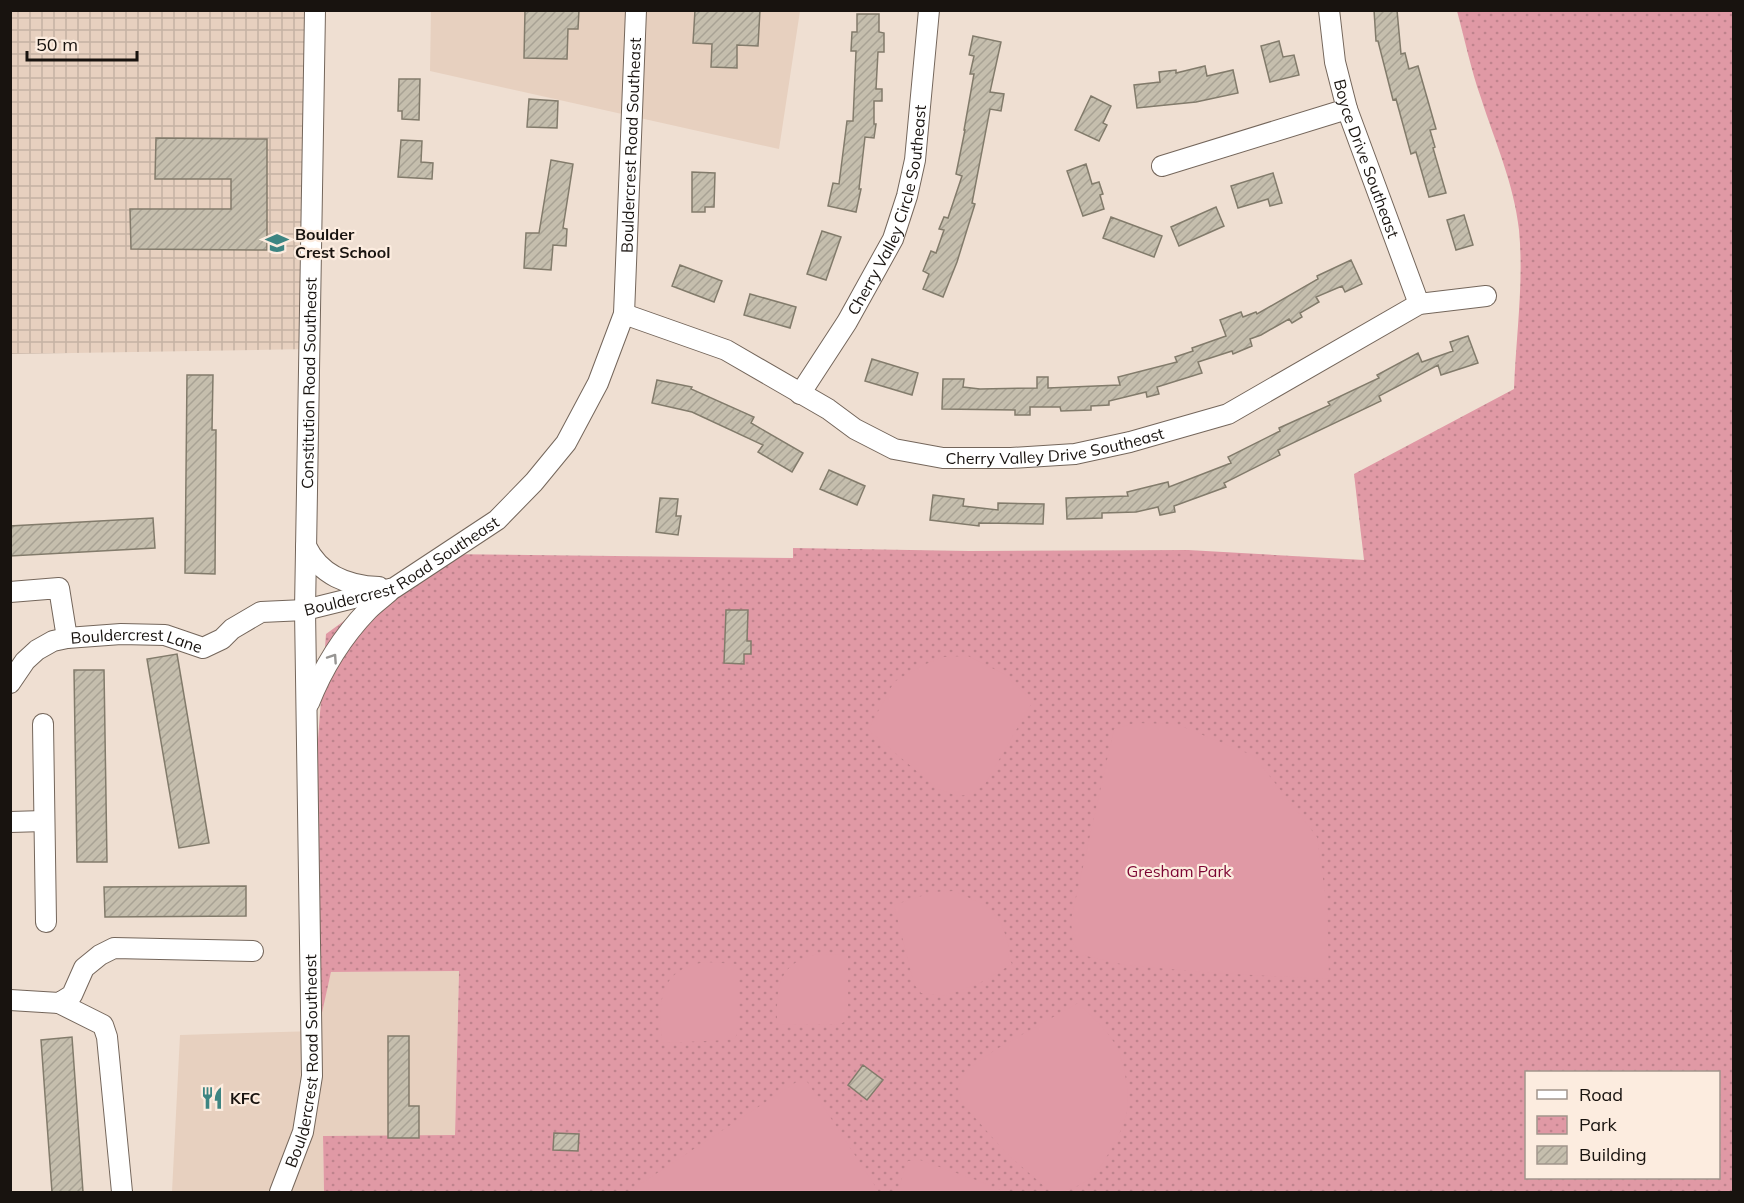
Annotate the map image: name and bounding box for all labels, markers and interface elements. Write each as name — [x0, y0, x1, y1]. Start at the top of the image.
scale bar — [27, 24, 136, 62]
text: 50 m — [36, 33, 78, 56]
street label: Bouldercrest Road Southeast — [616, 37, 645, 253]
street label: Boyce Drive Southeast — [1330, 77, 1404, 241]
street label: Cherry Valley Circle Southeast — [843, 103, 930, 318]
place label: Boulder Crest School — [295, 224, 390, 262]
school or university icon: Boulder Crest School — [264, 230, 290, 256]
street label: Constitution Road Southeast — [297, 277, 321, 489]
street label: Cherry Valley Drive Southeast — [945, 423, 1166, 468]
street label: Bouldercrest Road Southeast — [302, 511, 503, 620]
street label: Bouldercrest Lane — [70, 624, 205, 657]
one-way arrow — [326, 653, 337, 664]
park label: Gresham Park — [1127, 861, 1232, 881]
street label: Bouldercrest Road Southeast — [280, 954, 322, 1170]
legend — [1525, 1071, 1720, 1179]
text: Road — [1579, 1083, 1623, 1106]
restaurant icon: KFC — [199, 1085, 225, 1111]
place label: KFC — [230, 1088, 261, 1108]
text: Park — [1579, 1113, 1618, 1136]
text: Building — [1579, 1143, 1647, 1166]

